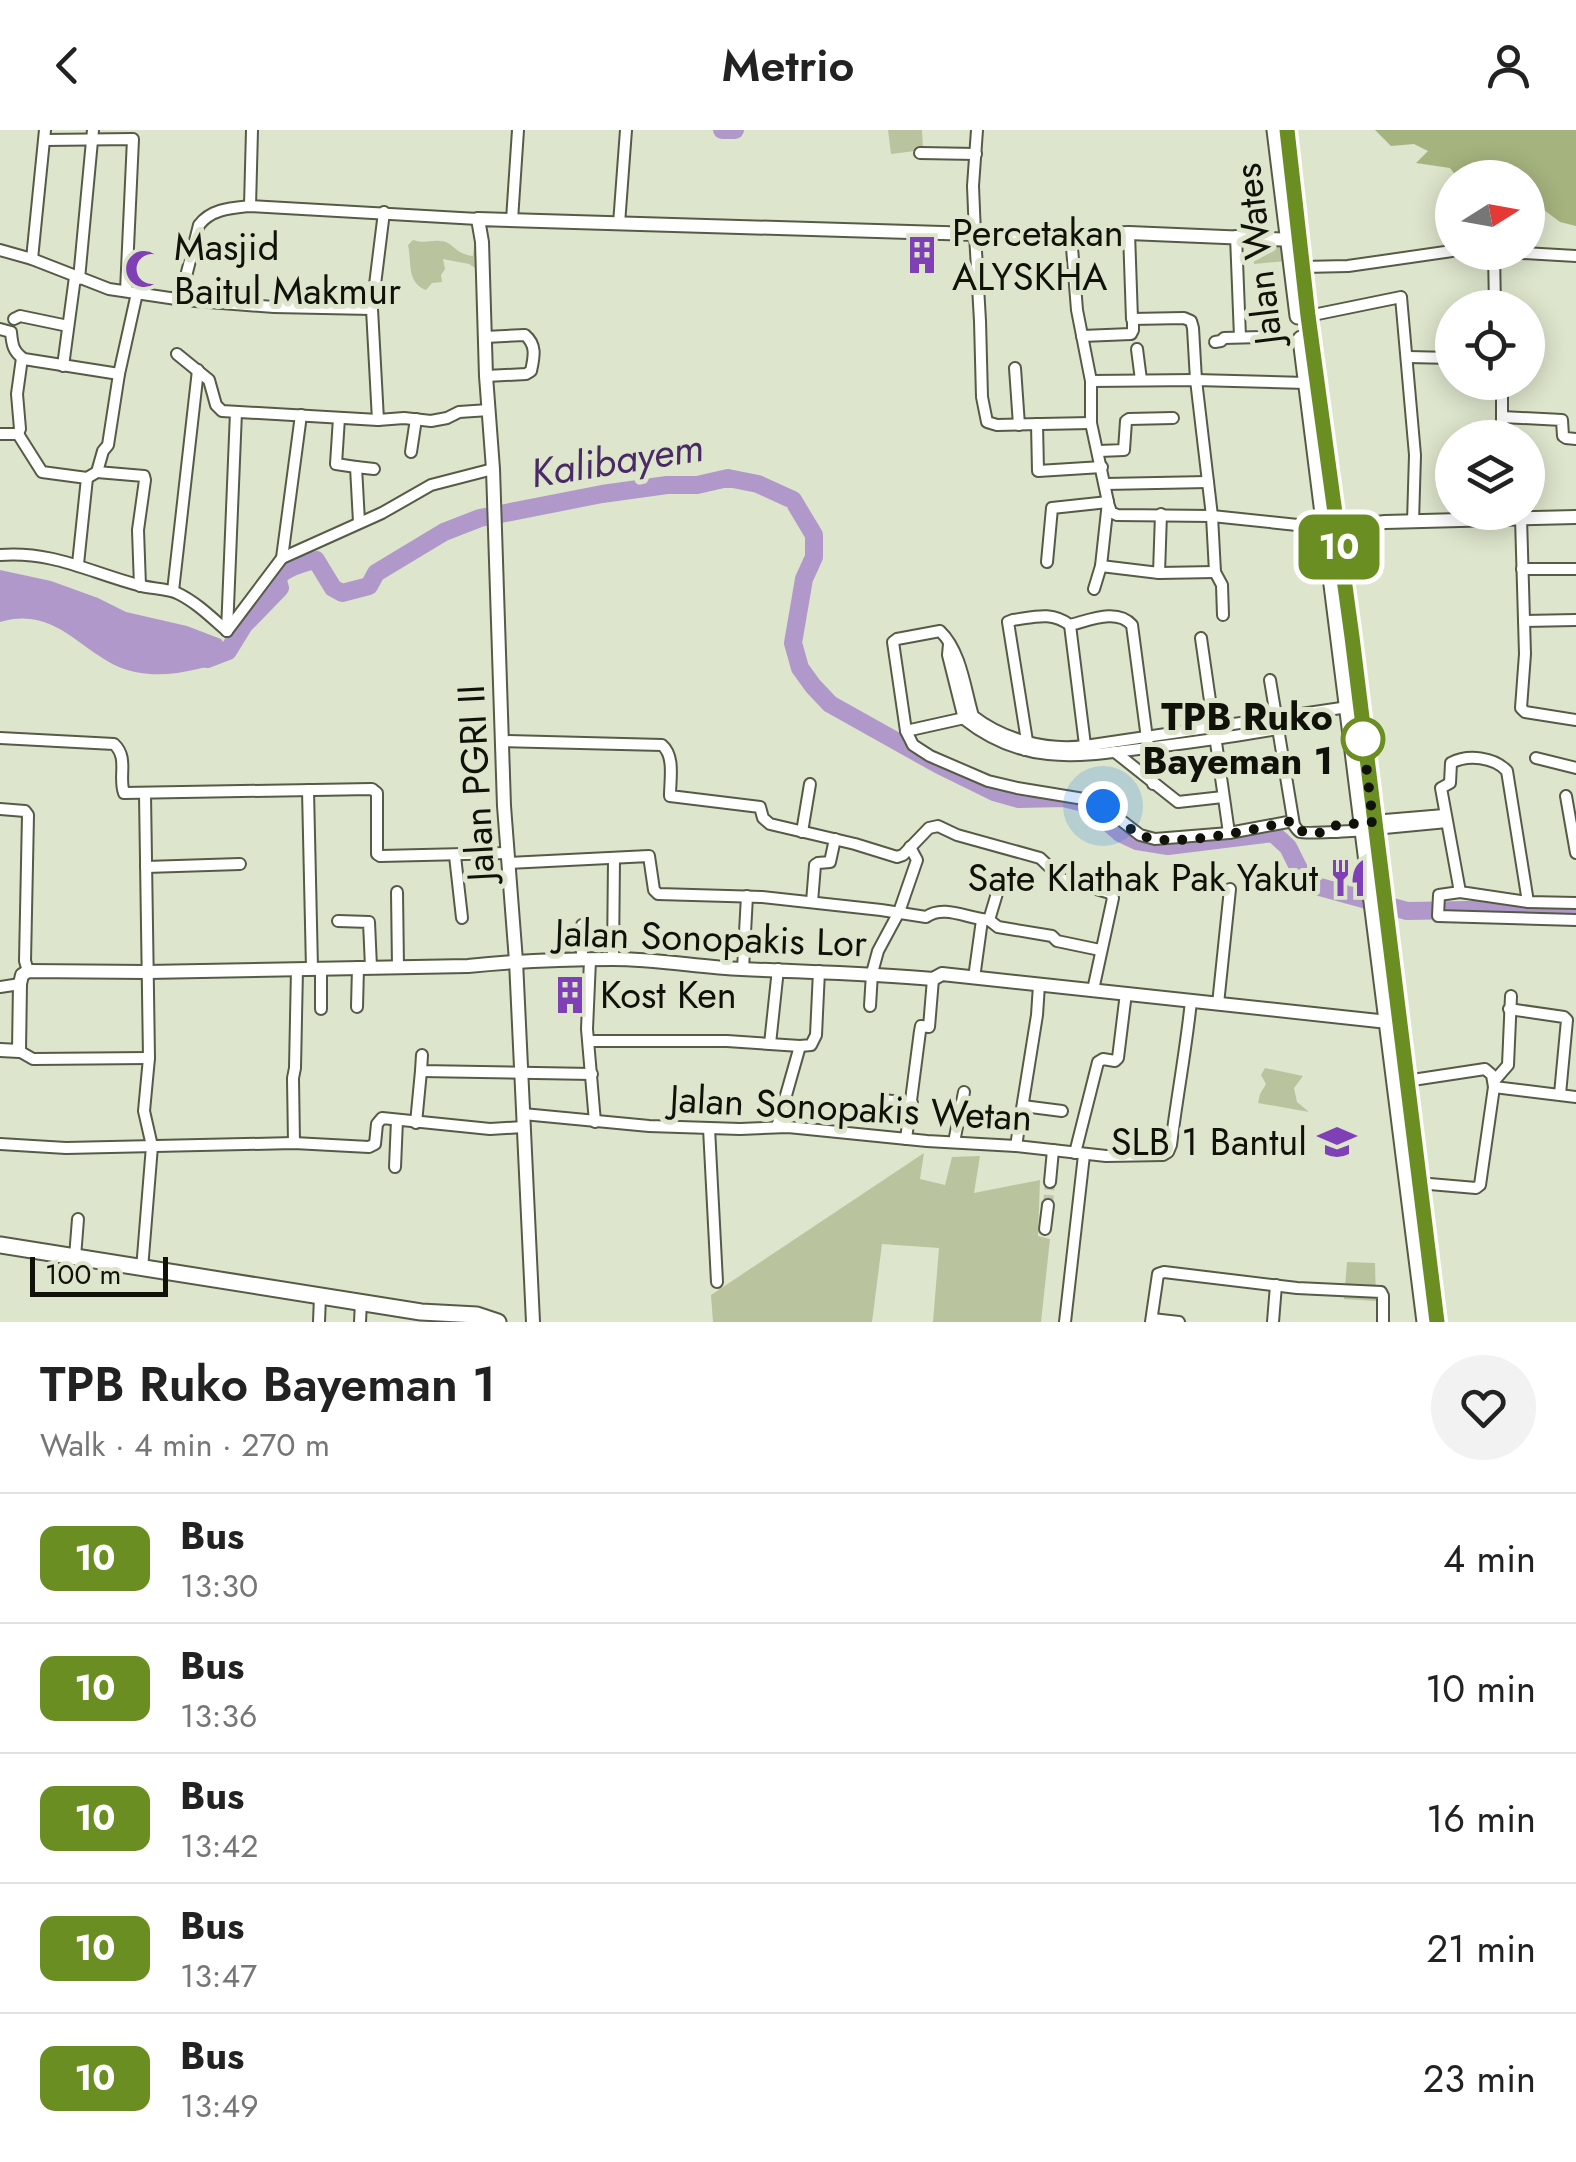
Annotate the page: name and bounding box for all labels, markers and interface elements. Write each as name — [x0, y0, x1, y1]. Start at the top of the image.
text: Metrio — [722, 33, 854, 98]
icon: back — [40, 38, 95, 93]
icon: person — [1481, 38, 1536, 93]
street label: Jalan Wates — [1219, 160, 1296, 353]
north arrow — [1435, 160, 1545, 270]
map controls — [1435, 160, 1545, 530]
place label: Percetakan ALYSKHA — [952, 205, 1124, 304]
place label: Masjid Baitul Makmur — [174, 219, 401, 318]
building icon: Percetakan ALYSKHA — [901, 234, 943, 276]
mosque icon: Masjid Baitul Makmur — [123, 248, 165, 290]
button: locate — [1435, 290, 1545, 400]
water label: Kalibayem — [527, 418, 707, 502]
button: layers — [1435, 420, 1545, 530]
line badge: 10 — [1294, 514, 1384, 580]
text: 10 — [1319, 522, 1360, 572]
street label: Jalan PGRI II — [443, 683, 508, 888]
place label: TPB Ruko Bayeman 1 — [1142, 689, 1333, 788]
marker: TPB Ruko Bayeman 1 — [1342, 718, 1384, 760]
your location — [1078, 781, 1128, 831]
place label: Sate Klathak Pak Yakut — [968, 850, 1318, 905]
restaurant icon: Sate Klathak Pak Yakut — [1327, 857, 1369, 899]
street label: Jalan Sonopakis Lor — [549, 904, 868, 970]
place label: Kost Ken — [600, 967, 737, 1022]
building icon: Kost Ken — [549, 974, 591, 1016]
street label: Jalan Sonopakis Wetan — [663, 1070, 1034, 1144]
place label: SLB 1 Bantul — [1111, 1114, 1307, 1169]
school or university icon: SLB 1 Bantul — [1316, 1121, 1358, 1163]
scale bar — [30, 1252, 168, 1296]
text: 100 m — [45, 1254, 121, 1295]
text: TPB Ruko Bayeman 1 — [40, 1350, 496, 1419]
button: heart — [1431, 1355, 1536, 1460]
text: Walk · 4 min · 270 m — [40, 1422, 330, 1468]
text: Bus — [180, 1508, 244, 1563]
text: 4 min — [1443, 1531, 1536, 1586]
text: 10 — [75, 1533, 116, 1583]
text: 13:30 — [180, 1563, 258, 1609]
text: Bus — [180, 1638, 244, 1693]
text: 10 min — [1425, 1661, 1536, 1716]
text: 10 — [75, 1663, 116, 1713]
text: 13:36 — [180, 1693, 257, 1739]
text: Bus — [180, 1768, 244, 1823]
text: 16 min — [1426, 1791, 1536, 1846]
text: 10 — [75, 1793, 116, 1843]
text: 13:42 — [180, 1823, 258, 1869]
text: Bus — [180, 1898, 244, 1953]
text: 21 min — [1426, 1921, 1536, 1976]
text: 10 — [75, 1923, 116, 1973]
text: 13:47 — [180, 1953, 257, 1999]
text: Bus — [180, 2028, 244, 2083]
text: 23 min — [1423, 2051, 1536, 2106]
text: 10 — [75, 2053, 116, 2103]
text: 13:49 — [180, 2083, 259, 2129]

